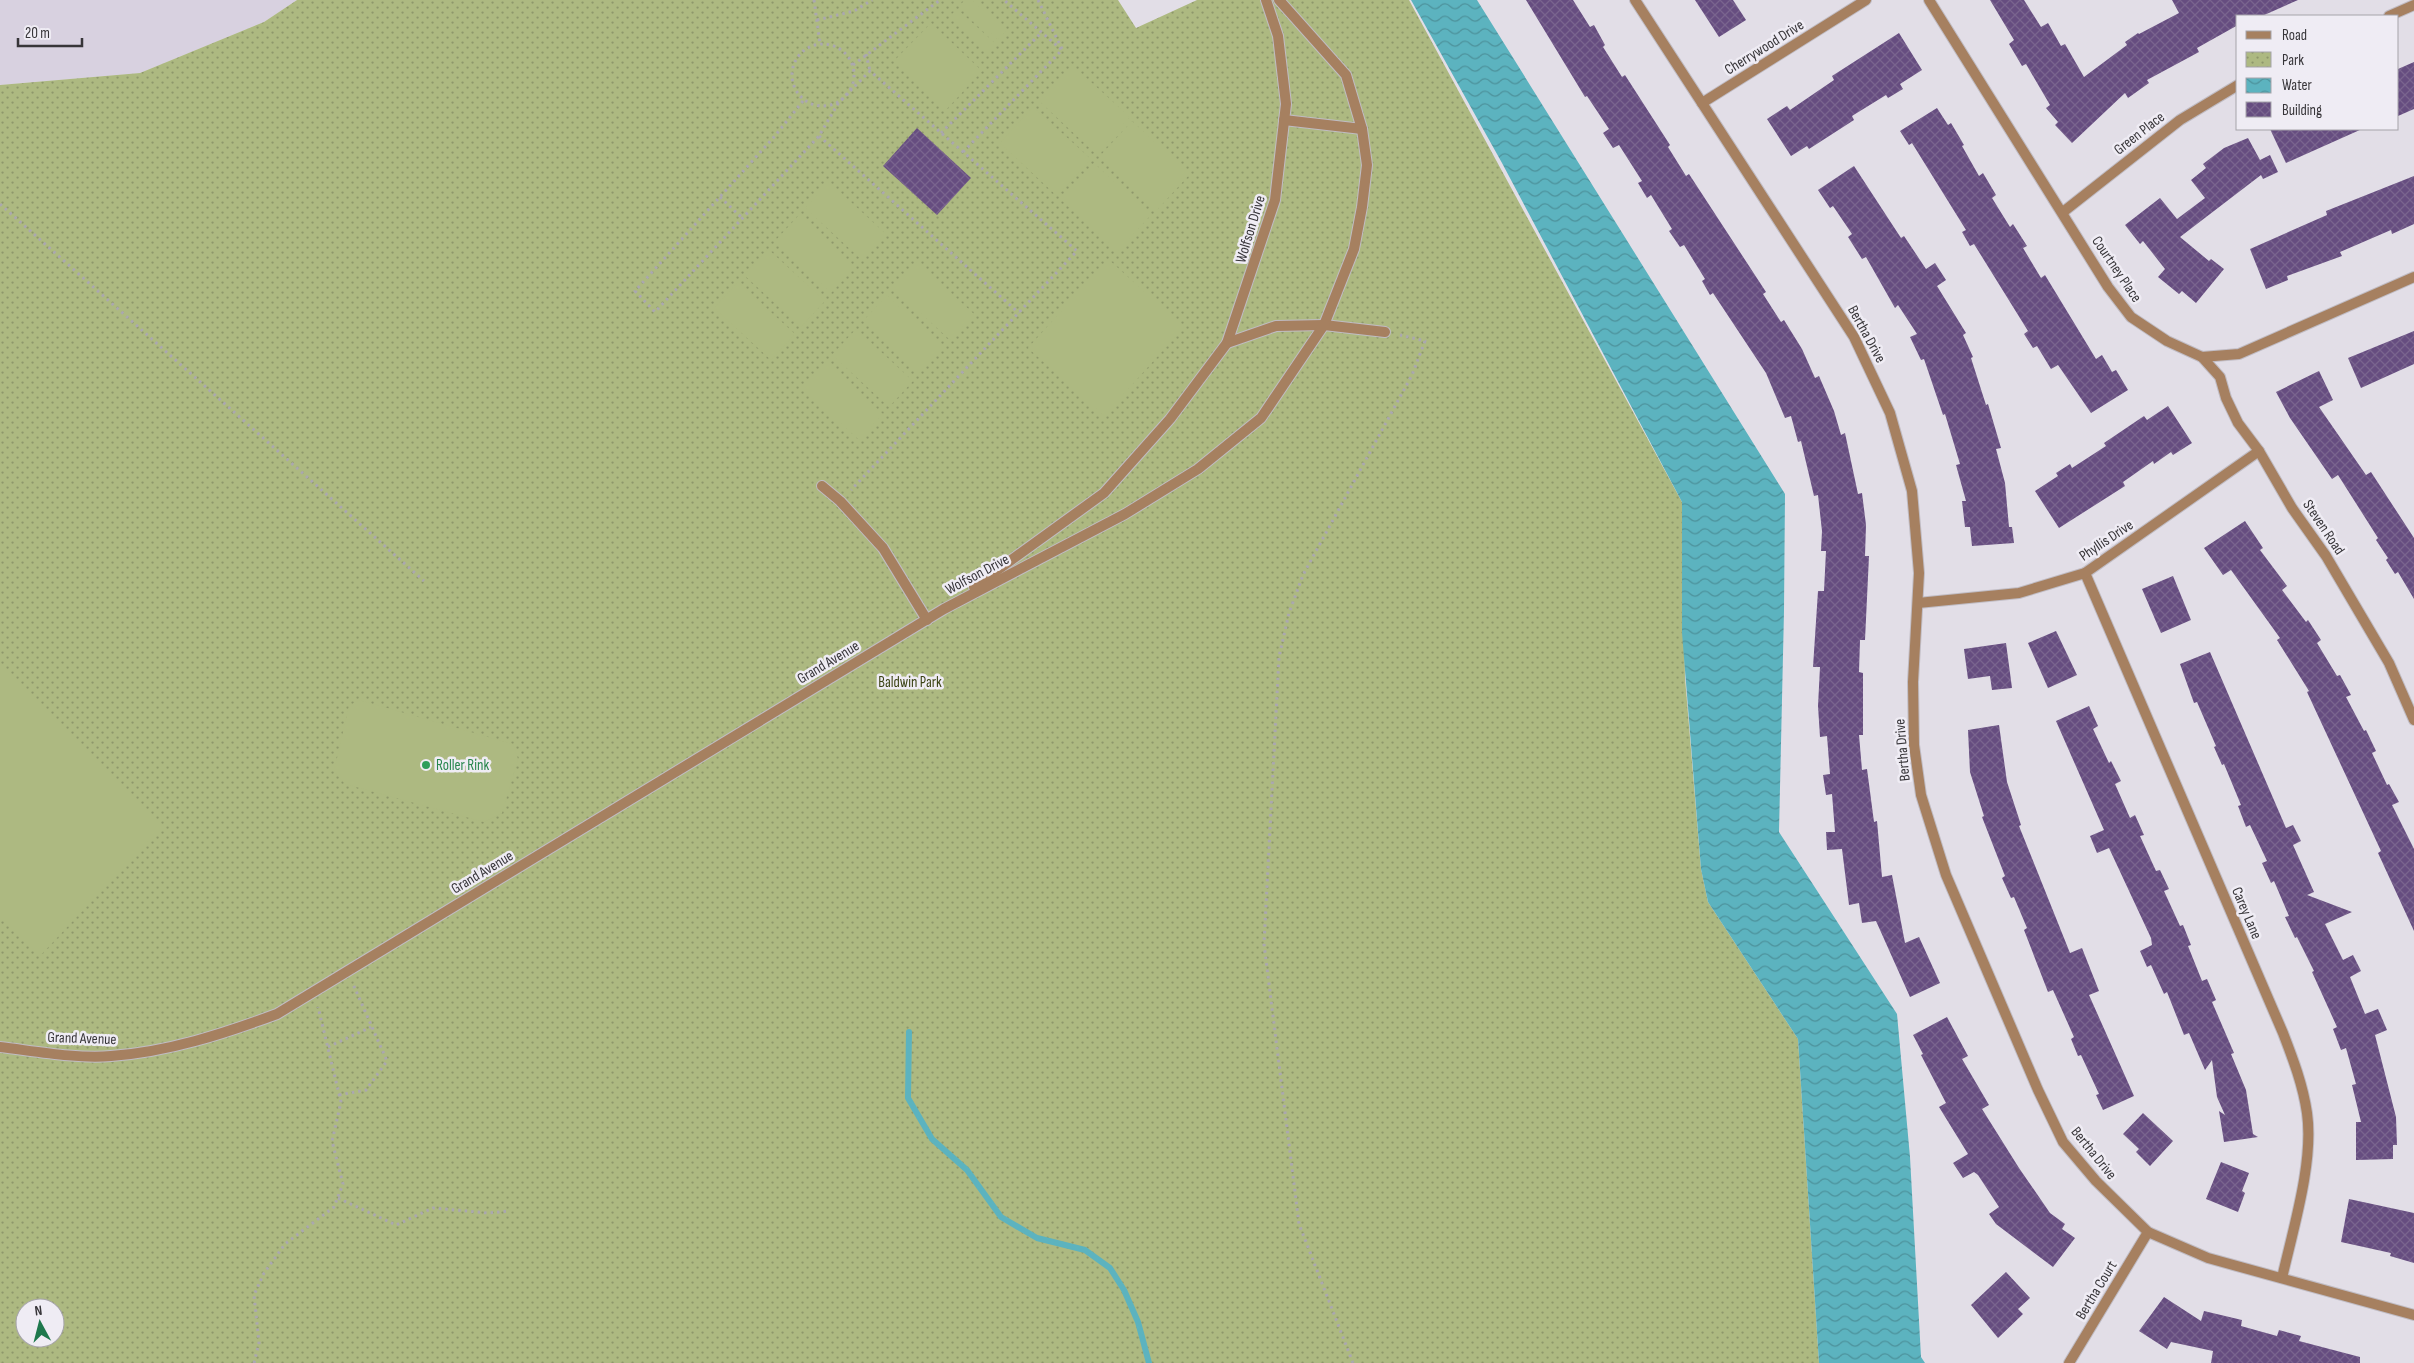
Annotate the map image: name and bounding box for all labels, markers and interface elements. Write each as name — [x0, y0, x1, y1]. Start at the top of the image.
scale bar — [18, 15, 81, 47]
legend — [2236, 15, 2399, 130]
street label: Cherrywood Drive — [1721, 16, 1807, 79]
text: 20 m — [25, 24, 50, 43]
text: Road — [2282, 26, 2307, 45]
text: Park — [2282, 51, 2304, 70]
text: Water — [2282, 76, 2313, 95]
text: Building — [2282, 101, 2322, 120]
street label: Green Place — [2110, 108, 2169, 159]
street label: Wolfson Drive — [1231, 193, 1270, 265]
street label: Courtney Place — [2087, 232, 2146, 306]
street label: Bertha Drive — [1843, 302, 1890, 366]
street label: Steven Road — [2298, 496, 2349, 558]
street label: Phyllis Drive — [2076, 515, 2137, 565]
street label: Wolfson Drive — [942, 550, 1012, 599]
street label: Grand Avenue — [794, 636, 863, 688]
park label: Baldwin Park — [878, 673, 942, 692]
street label: Bertha Drive — [1890, 718, 1915, 782]
place label: Roller Rink — [436, 756, 489, 775]
marker: Roller Rink — [420, 759, 432, 771]
street label: Grand Avenue — [448, 846, 517, 898]
street label: Carey Lane — [2227, 884, 2266, 942]
street label: Grand Avenue — [47, 1028, 117, 1049]
street label: Bertha Drive — [2067, 1123, 2121, 1184]
street label: Bertha Court — [2072, 1257, 2122, 1323]
north arrow — [15, 1298, 65, 1348]
text: N — [34, 1302, 43, 1319]

